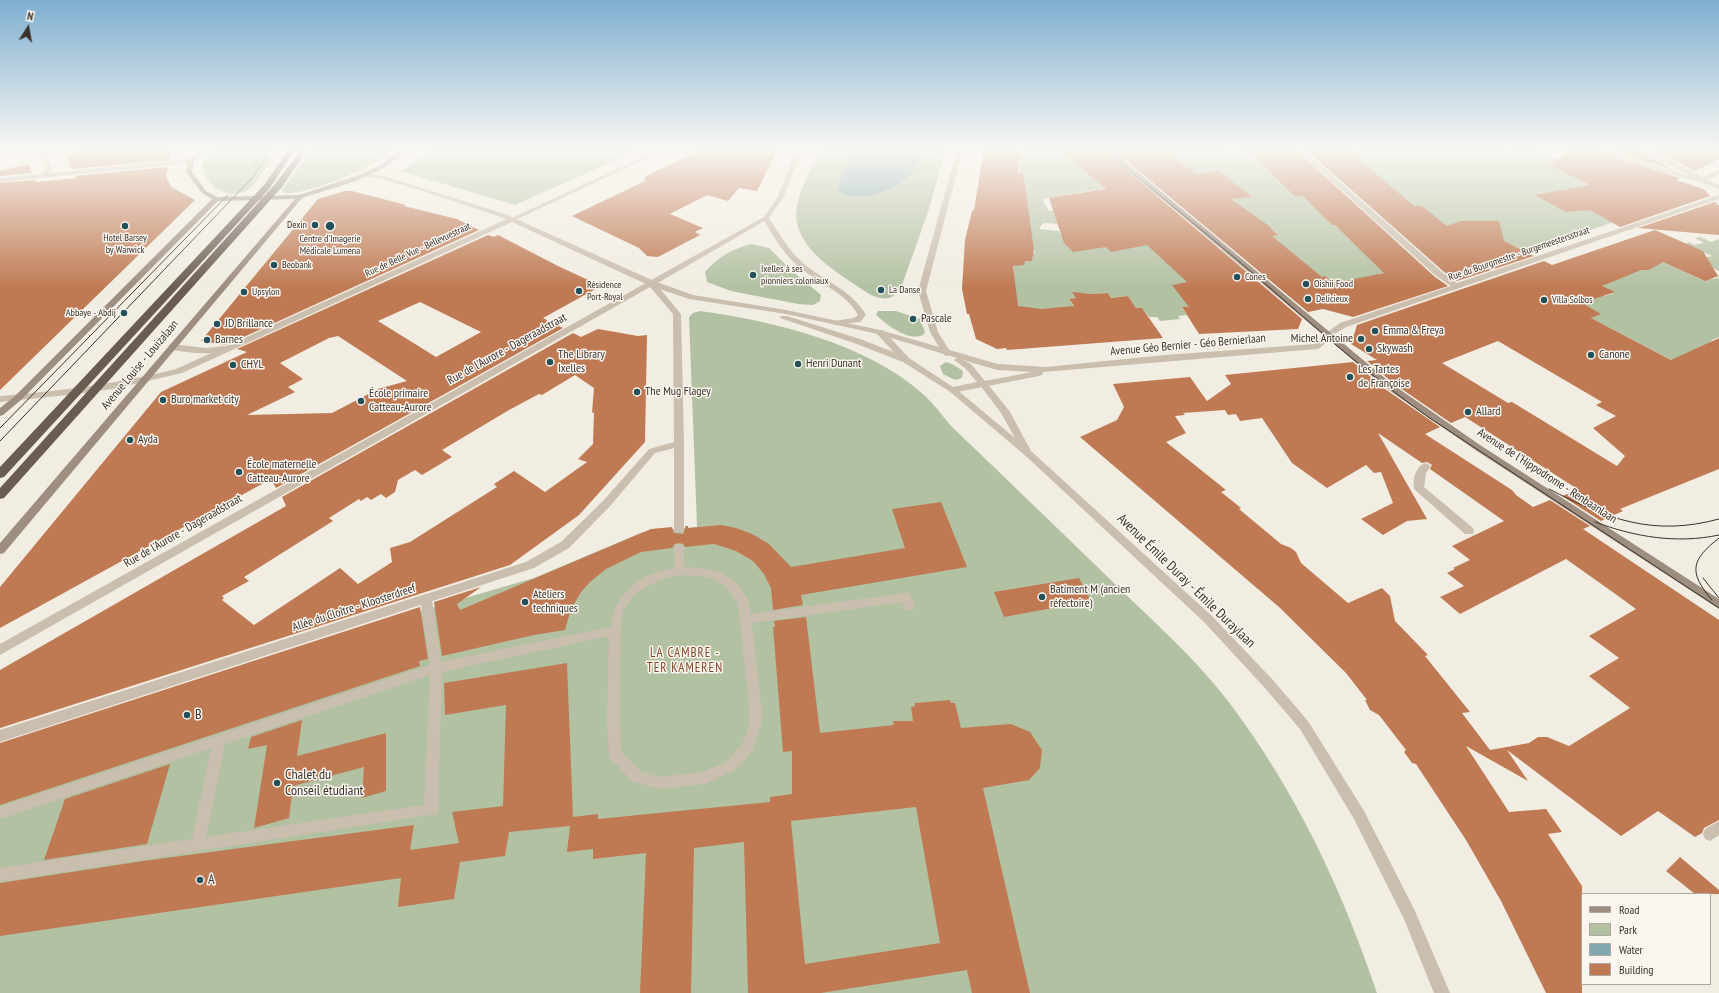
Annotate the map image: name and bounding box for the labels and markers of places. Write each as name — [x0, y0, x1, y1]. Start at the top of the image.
place label: Dexin — [287, 219, 307, 231]
marker: Dexin — [310, 220, 320, 230]
marker: Centre d'Imagerie Médicale Lumena — [324, 220, 336, 232]
marker: Hotel Barsey by Warwick — [120, 221, 130, 231]
place label: Hotel Barsey by Warwick — [103, 232, 147, 256]
place label: Centre d'Imagerie Médicale Lumena — [299, 233, 361, 256]
place label: Beobank — [282, 259, 312, 271]
marker: Beobank — [269, 260, 279, 270]
place label: Ixelles à ses pionniers coloniaux — [761, 263, 829, 286]
marker: Ixelles à ses pionniers coloniaux — [748, 270, 758, 280]
place label: Cones — [1245, 271, 1266, 283]
marker: Cones — [1232, 272, 1242, 282]
place label: Oishii Food — [1314, 278, 1353, 290]
place label: Résidence Port-Royal — [587, 279, 623, 302]
marker: Oishii Food — [1301, 279, 1311, 289]
place label: La Danse — [889, 284, 920, 296]
marker: La Danse — [876, 285, 886, 295]
place label: Upsylon — [252, 286, 280, 298]
marker: Résidence Port-Royal — [574, 286, 584, 296]
marker: Upsylon — [239, 287, 249, 297]
place label: Delicieux — [1316, 293, 1348, 305]
marker: Delicieux — [1303, 294, 1313, 304]
place label: Villa Solbos — [1552, 294, 1593, 306]
marker: Villa Solbos — [1539, 295, 1549, 305]
place label: Abbaye - Abdij — [66, 307, 116, 319]
marker: Abbaye - Abdij — [119, 308, 129, 318]
place label: Pascale — [921, 312, 952, 326]
marker: Pascale — [908, 314, 918, 324]
place label: JD Brillance — [225, 317, 273, 331]
marker: JD Brillance — [212, 319, 222, 329]
place label: Emma & Freya — [1383, 324, 1444, 338]
marker: Emma & Freya — [1370, 326, 1380, 336]
place label: Michel Antoine — [1291, 332, 1353, 346]
place label: Barnes — [215, 333, 243, 347]
marker: Michel Antoine — [1356, 334, 1366, 344]
marker: Barnes — [202, 335, 212, 345]
place label: Skywash — [1377, 342, 1413, 356]
marker: Skywash — [1364, 344, 1374, 354]
place label: The Library Ixelles — [558, 348, 605, 376]
place label: Canone — [1599, 348, 1630, 362]
marker: Canone — [1586, 350, 1596, 360]
marker: The Library Ixelles — [545, 357, 555, 367]
place label: Henri Dunant — [806, 357, 861, 371]
place label: CHYL — [241, 358, 263, 372]
marker: Henri Dunant — [793, 359, 803, 369]
marker: CHYL — [228, 360, 238, 370]
place label: Les Tartes de Françoise — [1358, 363, 1410, 391]
marker: Les Tartes de Françoise — [1345, 372, 1355, 382]
place label: The Mug Flagey — [645, 385, 711, 399]
place label: École primaire Catteau-Aurore — [369, 387, 432, 415]
marker: The Mug Flagey — [632, 387, 642, 397]
place label: Buro market city — [171, 393, 239, 407]
marker: Buro market city — [158, 395, 168, 405]
marker: École primaire Catteau-Aurore — [356, 396, 366, 406]
place label: Allard — [1476, 405, 1501, 419]
marker: Allard — [1463, 407, 1473, 417]
place label: Ayda — [138, 433, 158, 447]
marker: Ayda — [125, 435, 135, 445]
place label: École maternelle Catteau-Aurore — [247, 458, 317, 486]
marker: École maternelle Catteau-Aurore — [234, 467, 244, 477]
place label: Batiment M (ancien réfectoire) — [1050, 583, 1130, 611]
place label: Ateliers techniques — [533, 588, 578, 616]
marker: Batiment M (ancien réfectoire) — [1037, 592, 1047, 602]
marker: Ateliers techniques — [520, 597, 530, 607]
place label: B — [195, 707, 202, 723]
marker: B — [182, 710, 192, 720]
place label: Chalet du Conseil étudiant — [285, 767, 363, 800]
marker: Chalet du Conseil étudiant — [272, 778, 282, 788]
place label: A — [208, 872, 215, 888]
marker: A — [195, 875, 205, 885]

